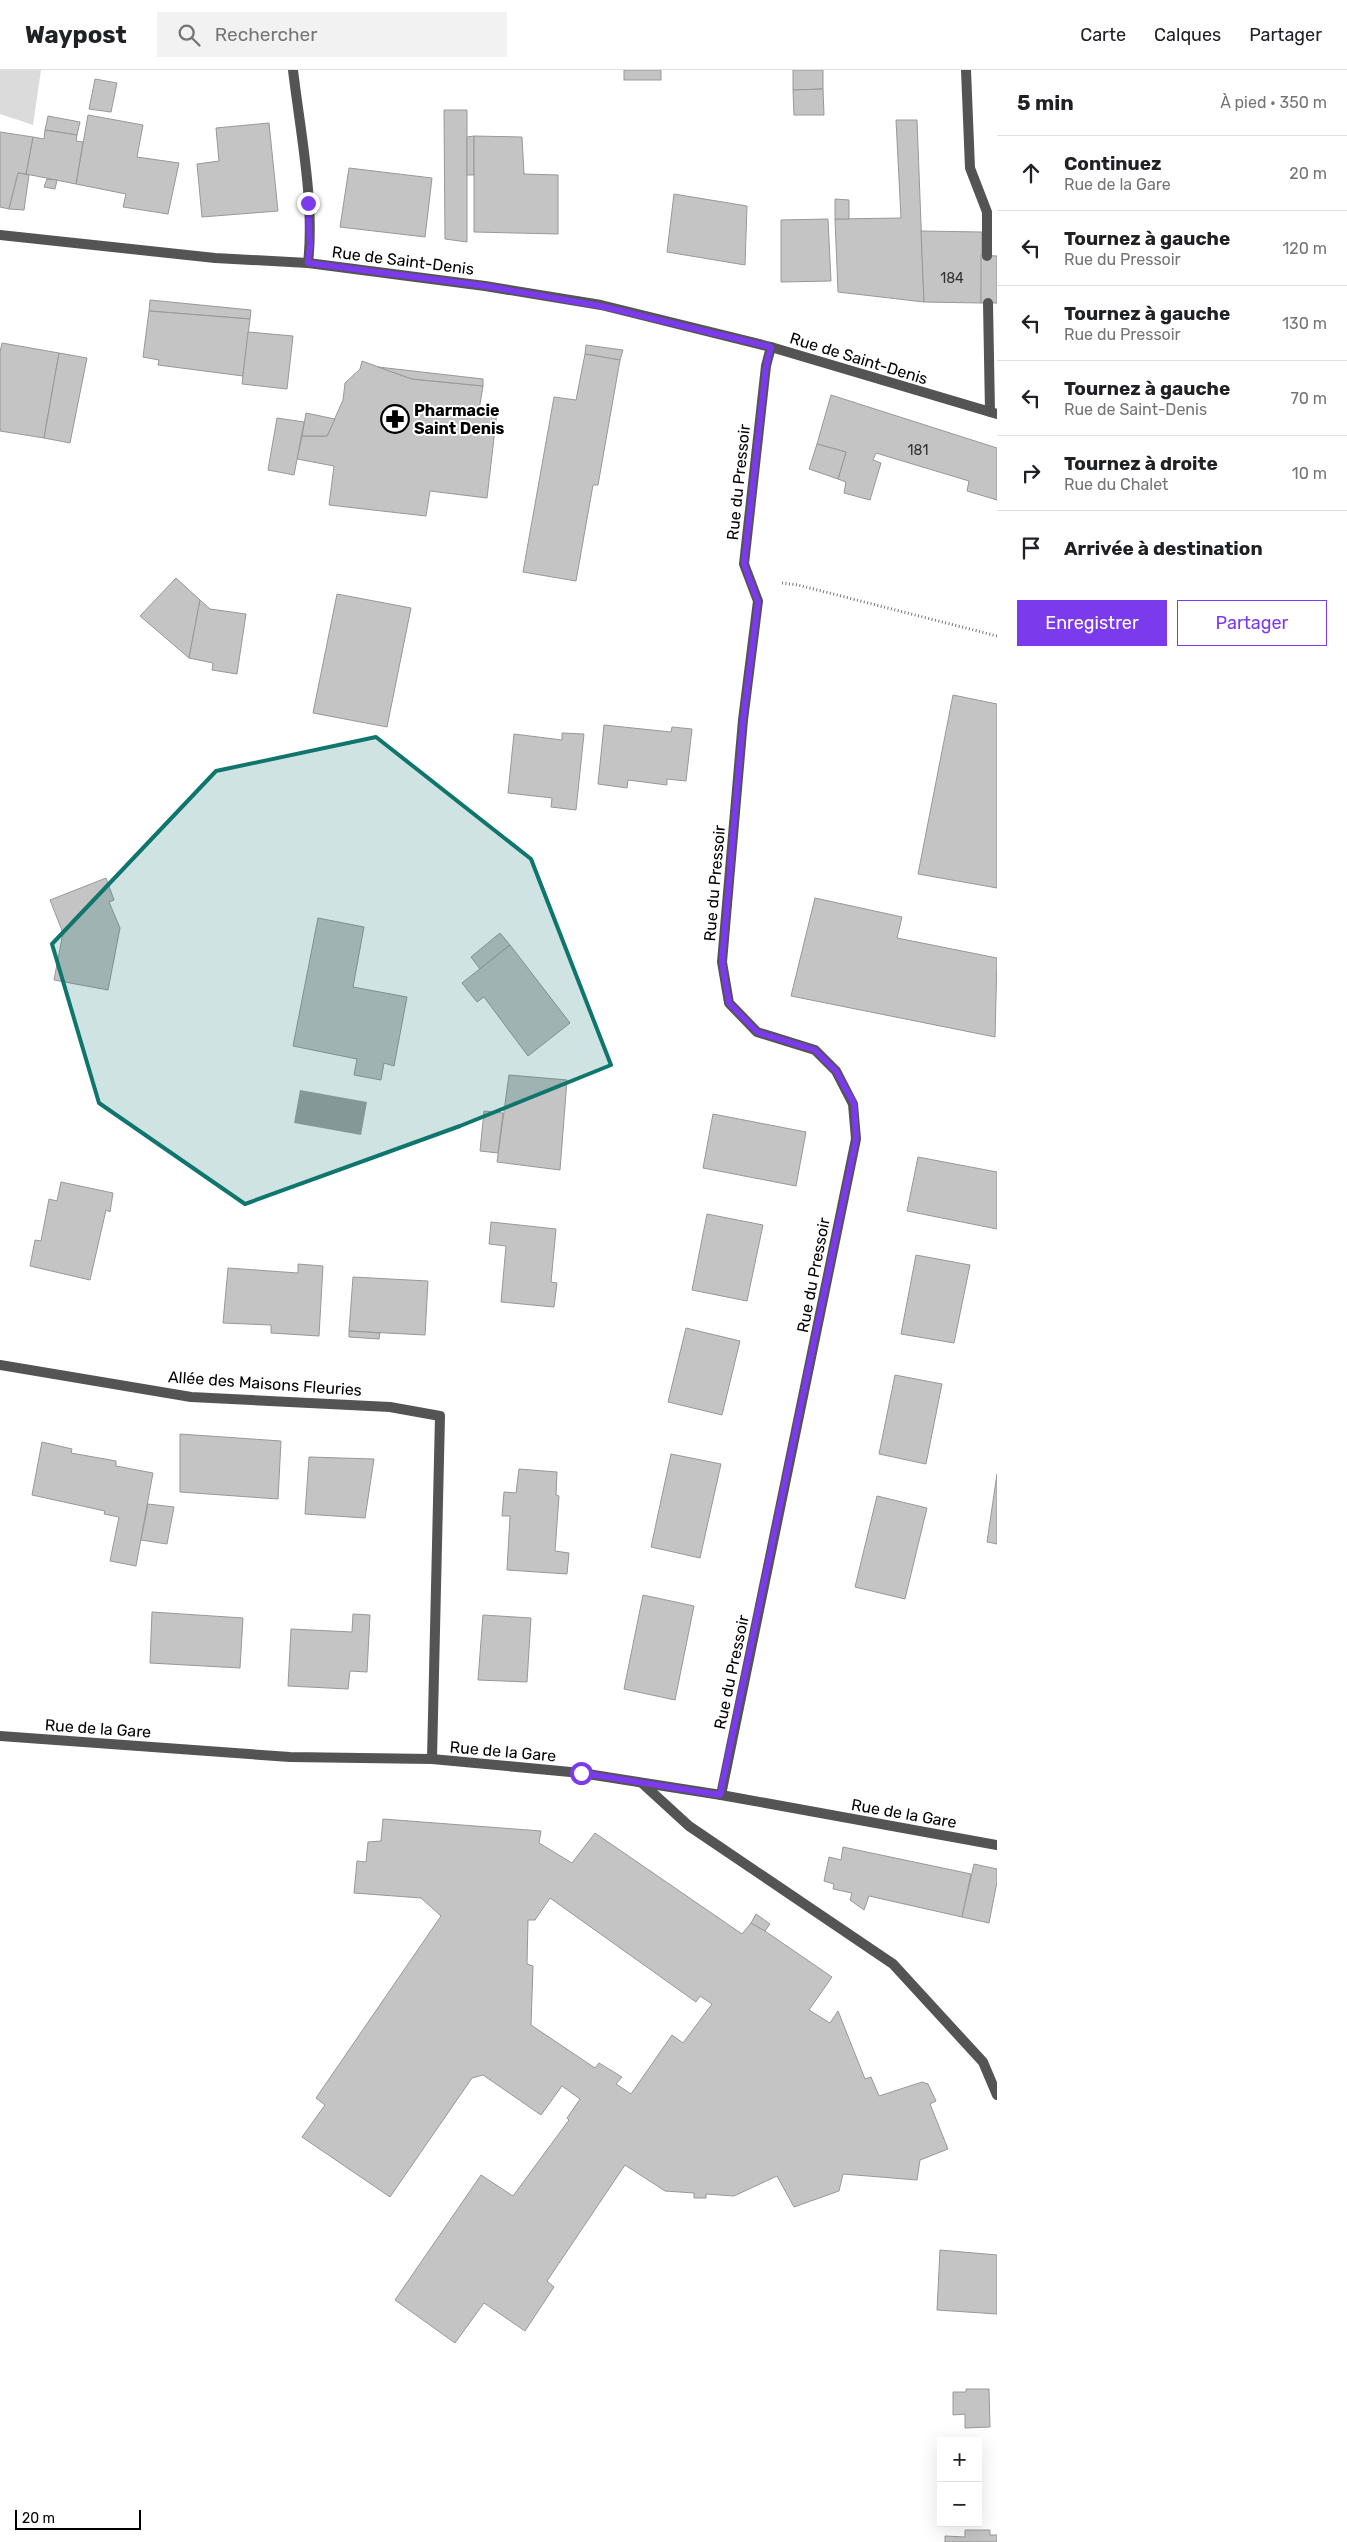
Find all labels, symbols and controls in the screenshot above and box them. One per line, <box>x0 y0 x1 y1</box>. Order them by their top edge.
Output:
search box <box>157 12 507 57</box>
text: Waypost <box>25 21 127 49</box>
icon: search <box>175 21 203 49</box>
text: Rechercher <box>215 23 317 46</box>
text: Carte <box>1080 24 1126 46</box>
text: Calques <box>1154 24 1221 46</box>
text: Partager <box>1249 24 1322 46</box>
text: 5 min <box>1017 90 1074 115</box>
text: À pied · 350 m <box>1220 93 1327 112</box>
text: Continuez <box>1064 152 1162 175</box>
icon: ahead <box>1017 159 1045 187</box>
text: 20 m <box>1289 164 1327 183</box>
text: Rue de la Gare <box>1064 175 1171 194</box>
route end <box>297 192 320 215</box>
text: Tournez à gauche <box>1064 227 1230 250</box>
icon: left <box>1017 234 1045 262</box>
text: 120 m <box>1282 239 1327 258</box>
street label: Rue de Saint-Denis <box>331 242 475 279</box>
text: Rue du Pressoir <box>1064 250 1181 269</box>
house number: 184 <box>940 270 964 287</box>
text: Tournez à gauche <box>1064 302 1230 325</box>
icon: left <box>1017 309 1045 337</box>
text: 130 m <box>1282 314 1327 333</box>
text: Rue du Pressoir <box>1064 325 1181 344</box>
street label: Rue de Saint-Denis <box>788 328 930 388</box>
text: Tournez à gauche <box>1064 377 1230 400</box>
icon: left <box>1017 384 1045 412</box>
text: 70 m <box>1290 389 1327 408</box>
text: Rue de Saint-Denis <box>1064 400 1207 419</box>
place label: Pharmacie Saint Denis <box>414 401 505 438</box>
pharmacy icon: Pharmacie Saint Denis <box>380 404 410 434</box>
street label: Rue du Pressoir <box>723 423 754 541</box>
house number: 181 <box>908 442 928 459</box>
text: Tournez à droite <box>1064 452 1218 475</box>
icon: right <box>1017 459 1045 487</box>
text: 10 m <box>1292 464 1327 483</box>
text: Rue du Chalet <box>1064 475 1168 494</box>
icon: arrive <box>1017 534 1045 562</box>
text: Arrivée à destination <box>1064 537 1263 560</box>
button: Enregistrer <box>1017 600 1167 646</box>
button: Partager <box>1177 600 1327 646</box>
street label: Rue du Pressoir <box>700 824 729 942</box>
street label: Rue du Pressoir <box>793 1216 834 1334</box>
street label: Allée des Maisons Fleuries <box>167 1367 363 1400</box>
street label: Rue du Pressoir <box>710 1613 753 1731</box>
street label: Rue de la Gare <box>44 1715 152 1742</box>
street label: Rue de la Gare <box>449 1737 557 1766</box>
route start <box>570 1762 593 1785</box>
street label: Rue de la Gare <box>850 1795 958 1832</box>
map controls <box>937 2437 982 2527</box>
button: + <box>937 2437 982 2482</box>
button: − <box>937 2482 982 2527</box>
scale bar <box>15 2507 141 2530</box>
text: 20 m <box>22 2510 55 2527</box>

